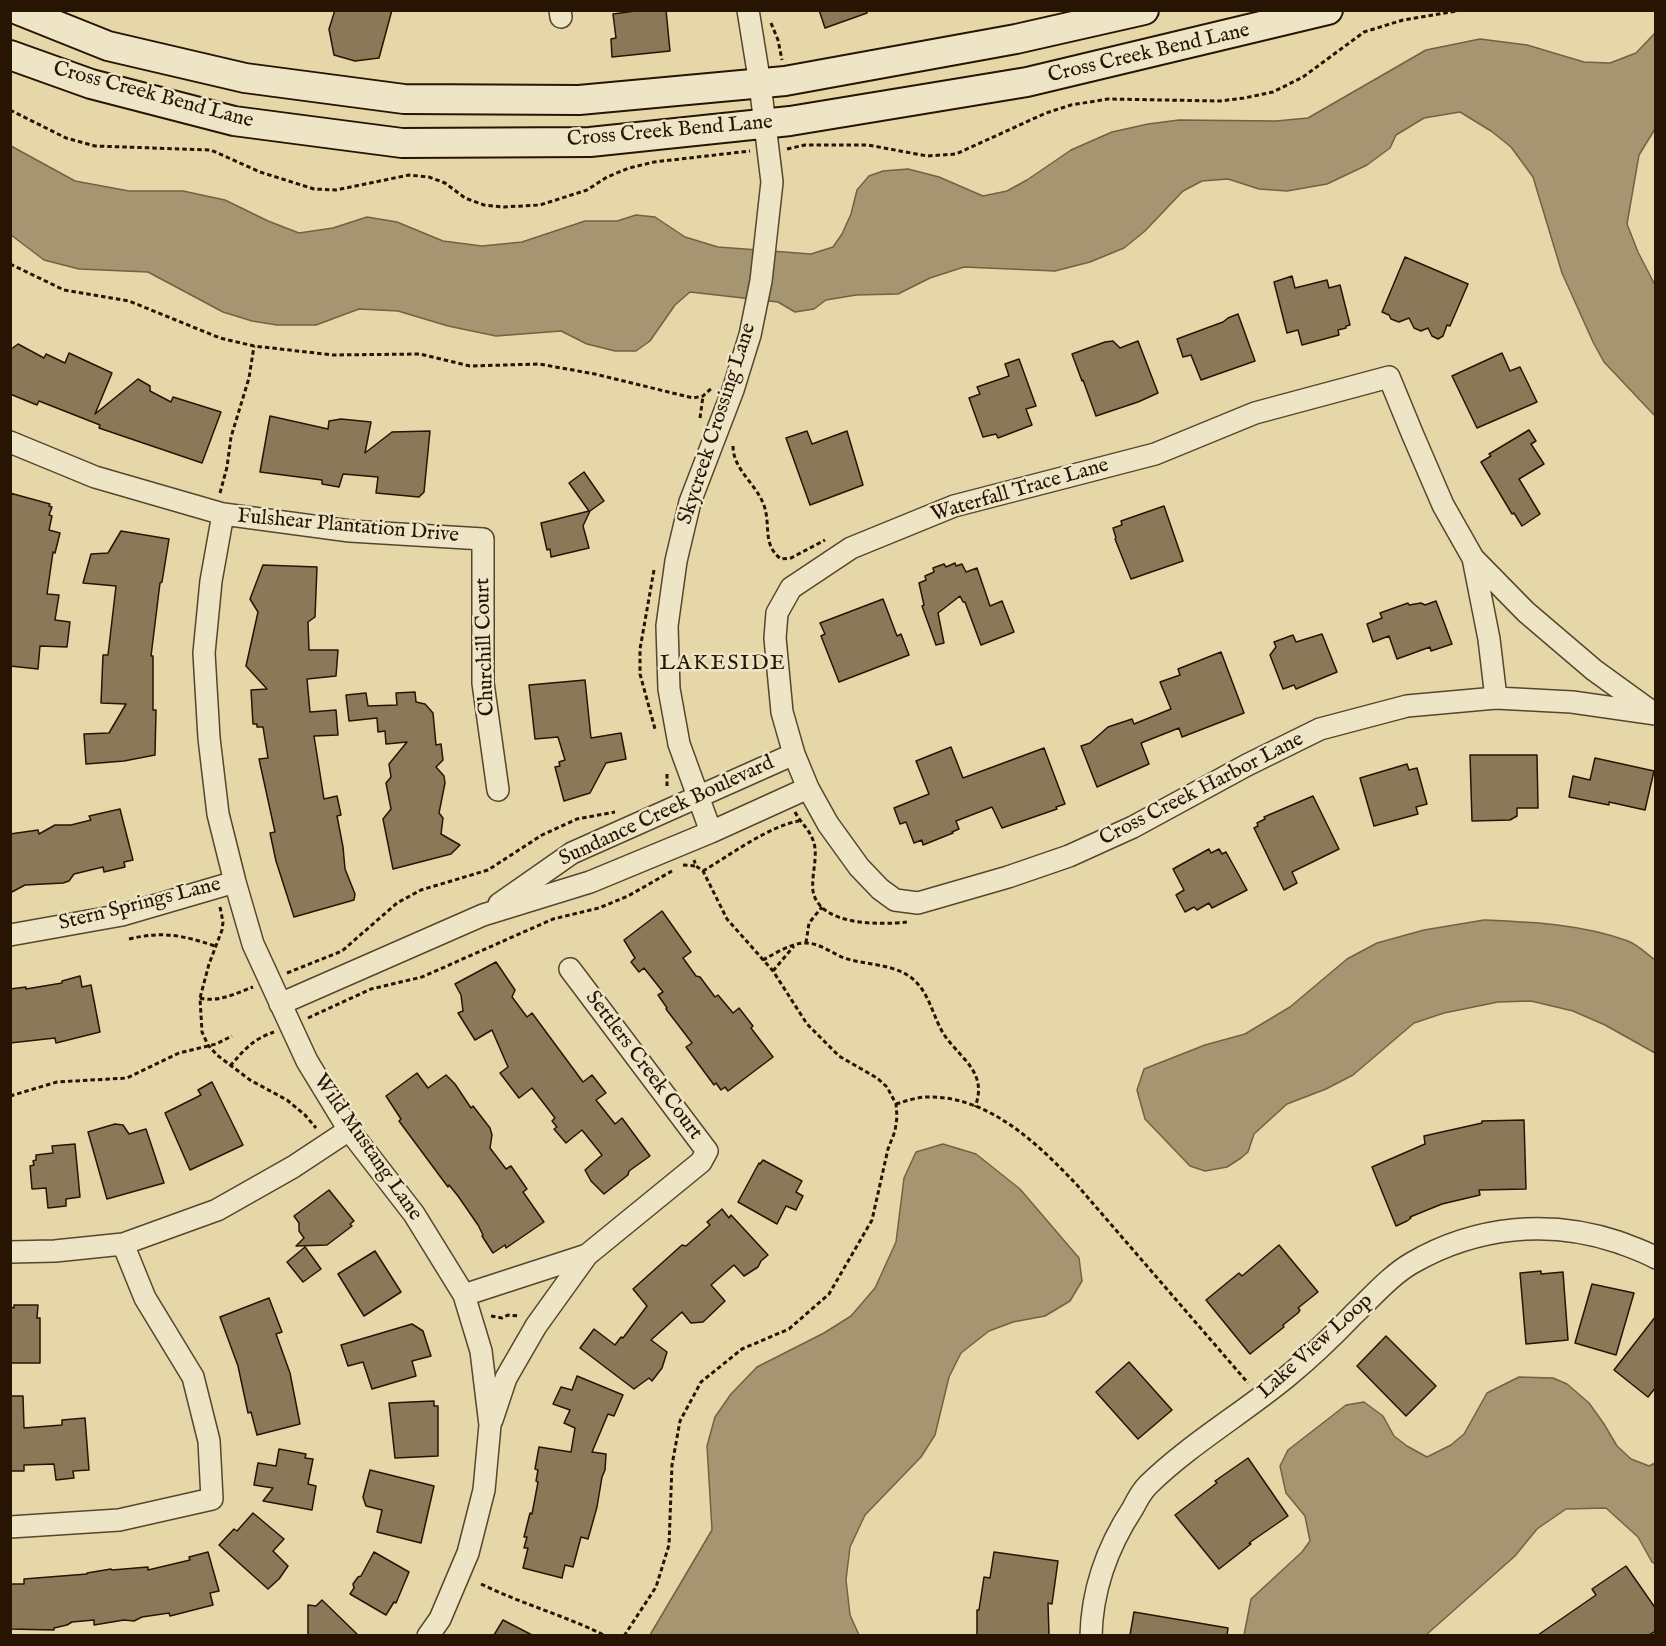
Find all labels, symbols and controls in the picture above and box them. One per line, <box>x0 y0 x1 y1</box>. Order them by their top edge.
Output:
street label: Cross Creek Bend Lane <box>1046 19 1252 89</box>
street label: Cross Creek Bend Lane <box>50 57 256 135</box>
street label: Cross Creek Bend Lane <box>566 110 774 154</box>
street label: Skycreek Crossing Lane <box>674 320 762 528</box>
street label: Waterfall Trace Lane <box>928 454 1112 528</box>
street label: Fulshear Plantation Drive <box>236 505 460 549</box>
street label: Churchill Court <box>471 577 501 717</box>
district label: LAKESIDE <box>659 651 787 677</box>
street label: Cross Creek Harbor Lane <box>1096 728 1308 852</box>
street label: Sundance Creek Boulevard <box>556 751 778 873</box>
street label: Stern Springs Lane <box>56 873 224 937</box>
street label: Settlers Creek Court <box>579 987 707 1145</box>
street label: Wild Mustang Lane <box>307 1070 427 1226</box>
street label: Lake View Loop <box>1253 1289 1379 1405</box>

